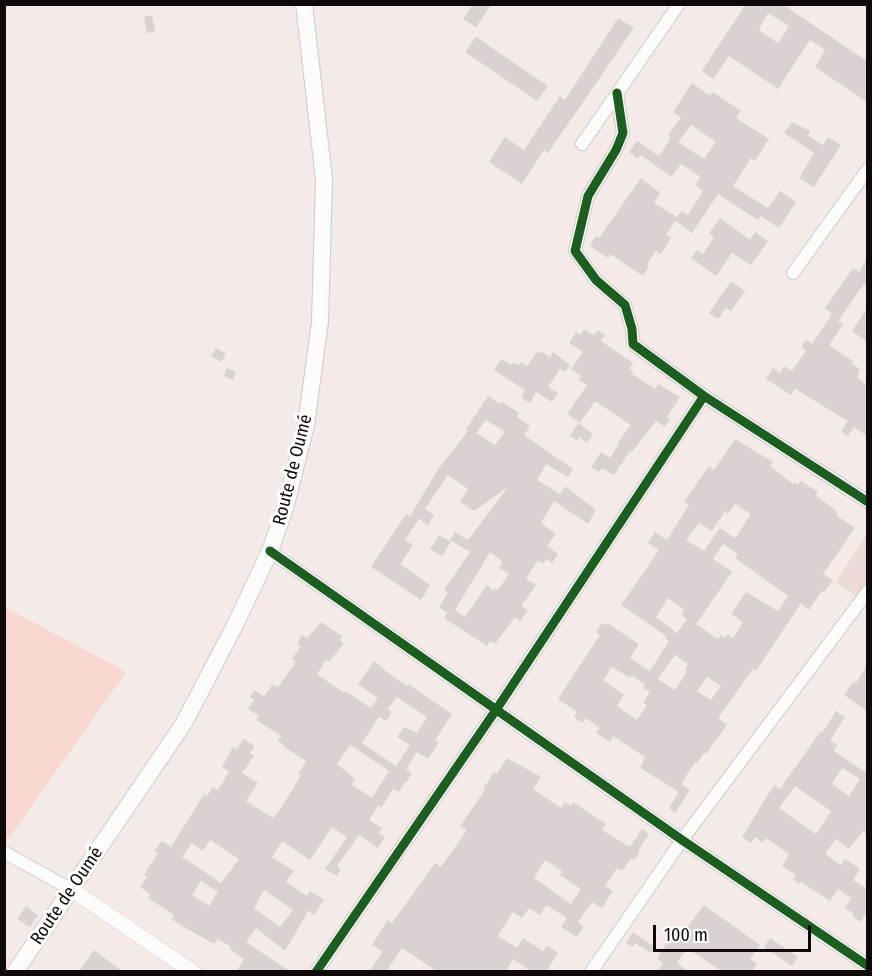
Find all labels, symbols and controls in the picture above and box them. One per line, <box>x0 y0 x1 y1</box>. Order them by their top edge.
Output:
street label: Route de Oumé <box>269 412 317 528</box>
street label: Route de Oumé <box>26 843 108 949</box>
scale bar <box>656 913 814 951</box>
text: 100 m <box>664 924 708 946</box>

